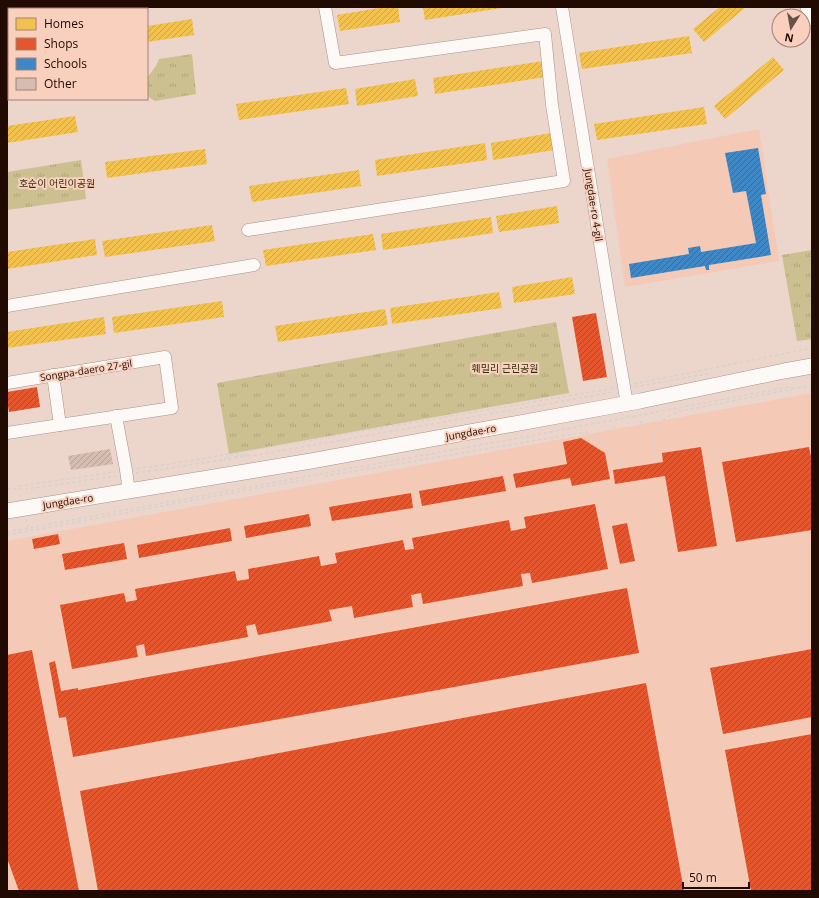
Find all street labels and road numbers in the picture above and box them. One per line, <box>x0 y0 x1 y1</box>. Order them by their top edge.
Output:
street label: Jungdae-ro 4-gil <box>581 167 607 242</box>
street label: Songpa-daero 27-gil <box>39 356 133 384</box>
street label: Jungdae-ro <box>444 421 497 443</box>
street label: Jungdae-ro <box>41 490 94 512</box>

